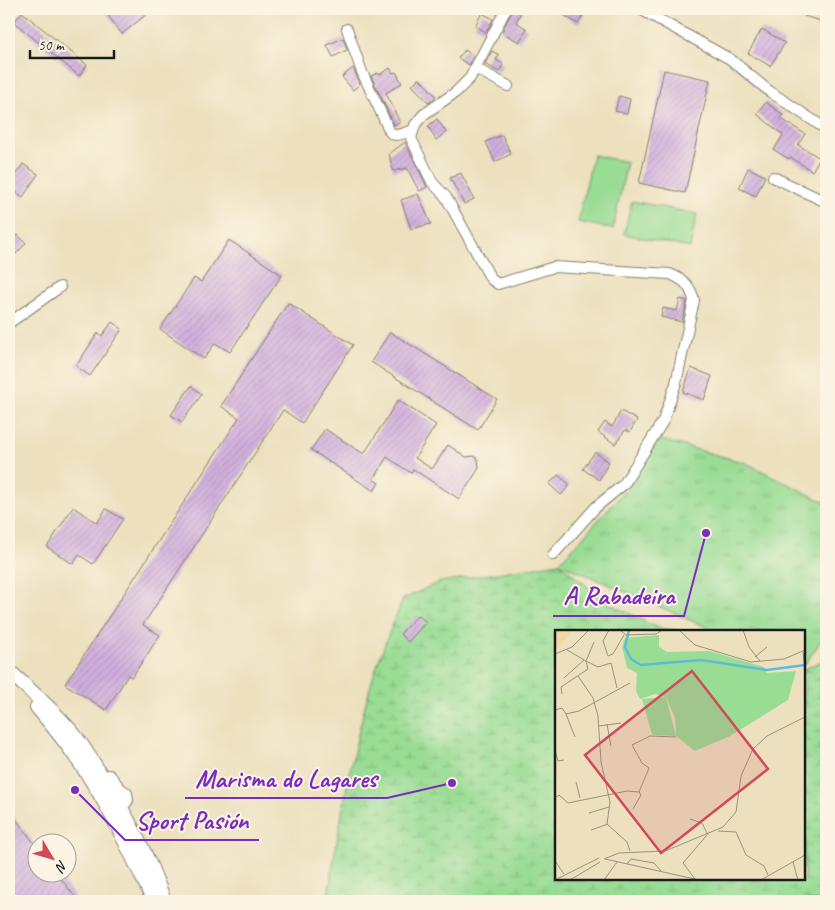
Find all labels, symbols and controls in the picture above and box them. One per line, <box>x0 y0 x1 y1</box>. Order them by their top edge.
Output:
scale bar <box>30 28 114 60</box>
text: 50 m <box>38 36 65 55</box>
callout: A Rabadeira <box>553 575 684 616</box>
text: A Rabadeira <box>563 579 677 612</box>
inset map <box>555 630 805 880</box>
callout: Marisma do Lagares <box>185 757 387 798</box>
text: Marisma do Lagares <box>195 762 380 795</box>
callout: Sport Pasión <box>125 799 259 840</box>
text: Sport Pasión <box>135 804 250 837</box>
north arrow <box>28 832 78 882</box>
text: N <box>51 857 71 876</box>

